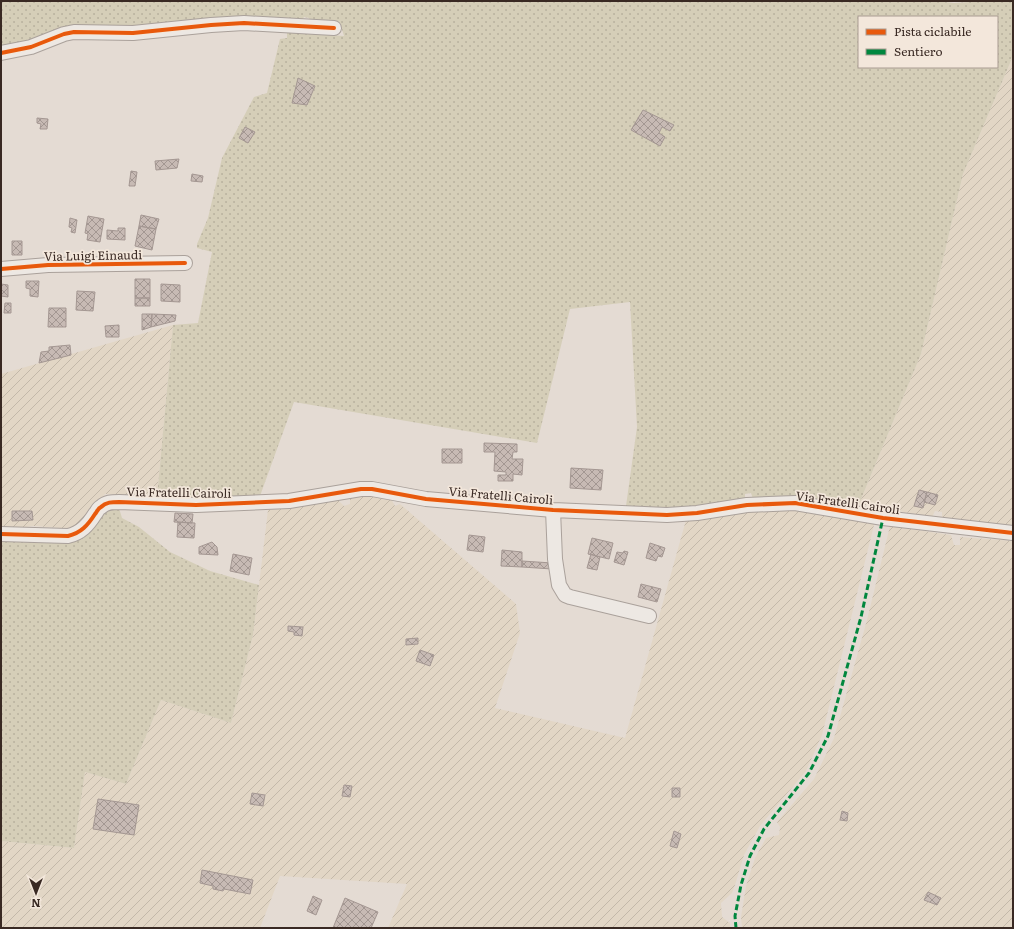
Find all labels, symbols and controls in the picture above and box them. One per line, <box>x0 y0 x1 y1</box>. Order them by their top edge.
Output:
legend <box>858 16 998 68</box>
text: Pista ciclabile <box>894 22 972 40</box>
text: Sentiero <box>894 42 942 60</box>
street label: Via Luigi Einaudi <box>44 245 142 265</box>
street label: Via Fratelli Cairoli <box>448 481 554 509</box>
street label: Via Fratelli Cairoli <box>126 482 232 502</box>
street label: Via Fratelli Cairoli <box>795 486 901 518</box>
north arrow <box>16 873 56 913</box>
text: N <box>31 896 41 912</box>

